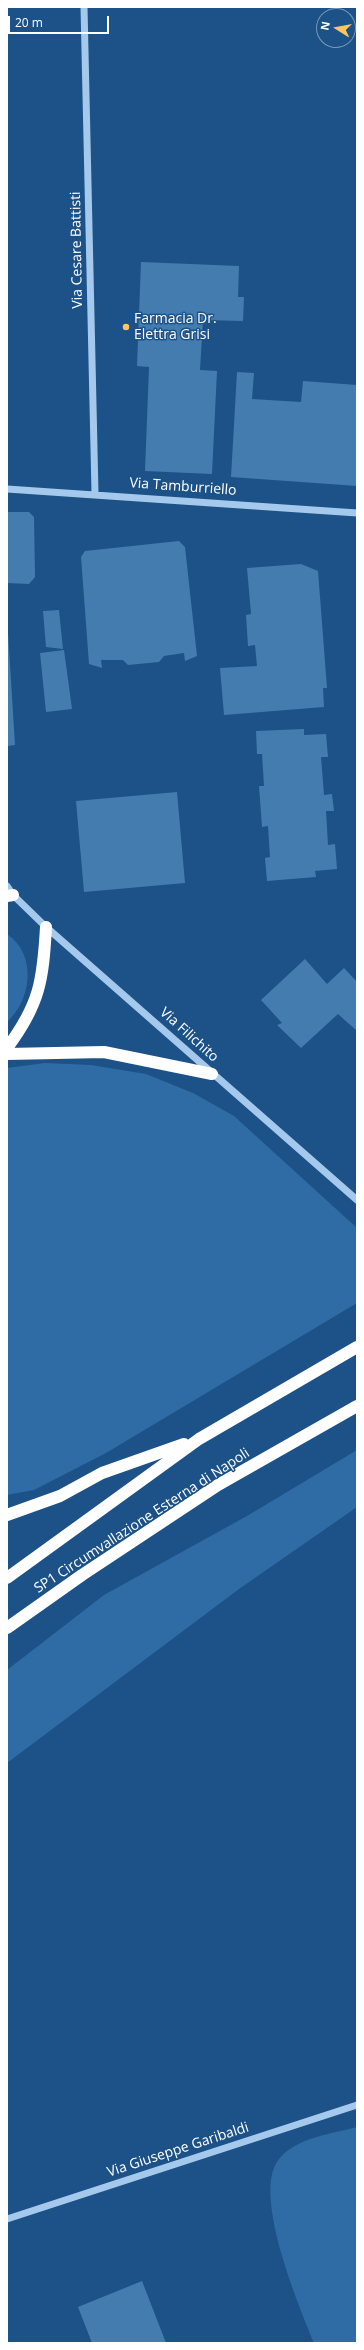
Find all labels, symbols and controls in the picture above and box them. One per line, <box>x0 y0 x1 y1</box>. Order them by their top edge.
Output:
scale bar <box>10 8 111 34</box>
north arrow <box>316 8 356 48</box>
text: 20 m <box>15 14 43 31</box>
text: N <box>316 20 333 32</box>
street label: Via Cesare Battisti <box>68 191 86 309</box>
place label: Farmacia Dr. Elettra Grisi <box>134 311 217 344</box>
marker: Farmacia Dr. Elettra Grisi <box>121 322 131 332</box>
street label: Via Tamburriello <box>129 475 237 499</box>
street label: Via Filichito <box>156 1004 222 1066</box>
street label: SP1 Circumvallazione Esterna di Napoli <box>31 1445 253 1597</box>
street label: Via Giuseppe Garibaldi <box>105 2119 251 2181</box>

